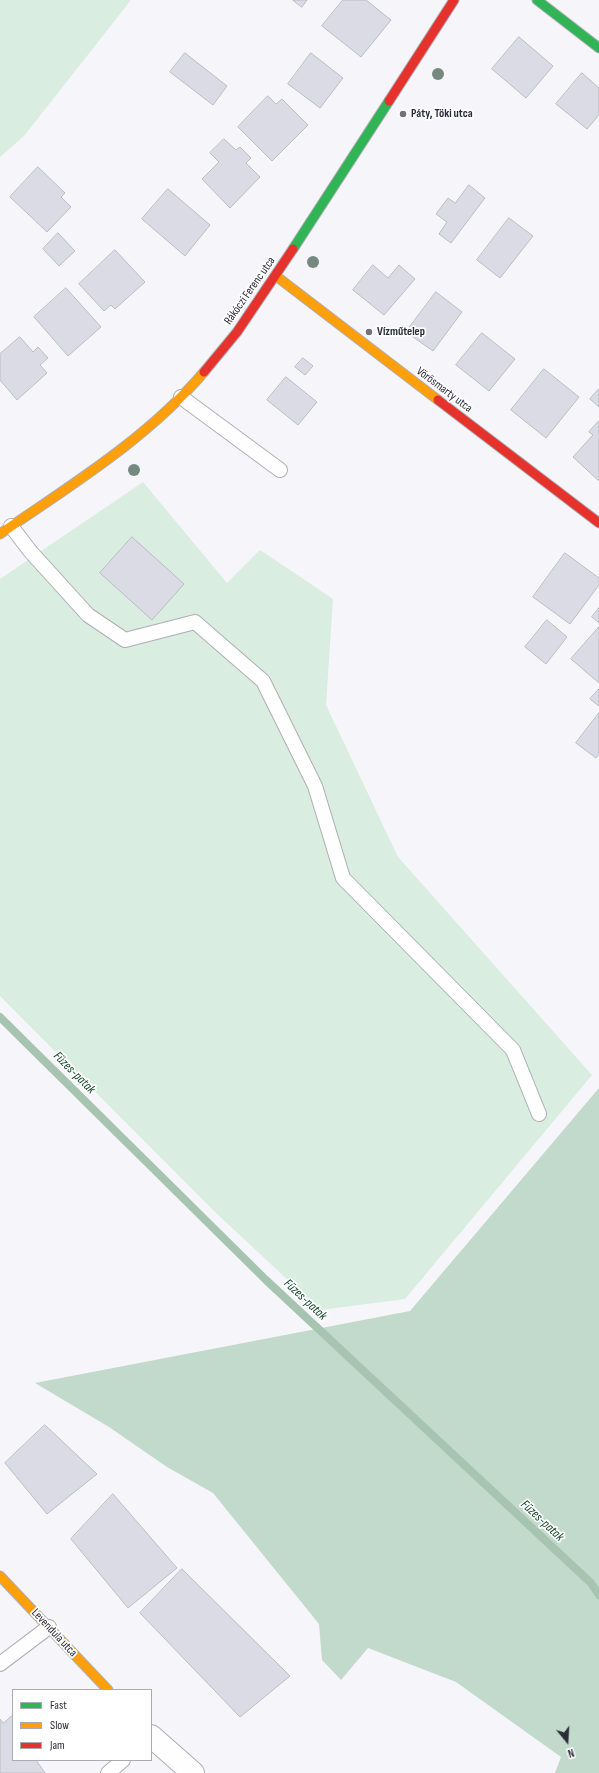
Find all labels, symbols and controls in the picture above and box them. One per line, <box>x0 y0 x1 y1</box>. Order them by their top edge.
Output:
place label: Páty, Töki utca <box>411 107 473 121</box>
marker: Páty, Töki utca <box>398 109 408 119</box>
street label: Rákóczi Ferenc utca <box>221 254 279 328</box>
place label: Vízműtelep <box>377 325 425 339</box>
marker: Vízműtelep <box>364 327 374 337</box>
street label: Vörösmarty utca <box>413 364 475 416</box>
water label: Füzes-patak <box>50 1049 98 1097</box>
water label: Füzes-patak <box>280 1276 330 1324</box>
water label: Füzes-patak <box>517 1497 567 1545</box>
street label: Levendula utca <box>28 1606 80 1660</box>
legend <box>12 1689 152 1761</box>
text: Fast <box>50 1698 67 1713</box>
text: Slow <box>50 1718 69 1733</box>
north arrow <box>547 1721 587 1761</box>
text: Jam <box>50 1738 65 1753</box>
text: N <box>566 1746 576 1760</box>

